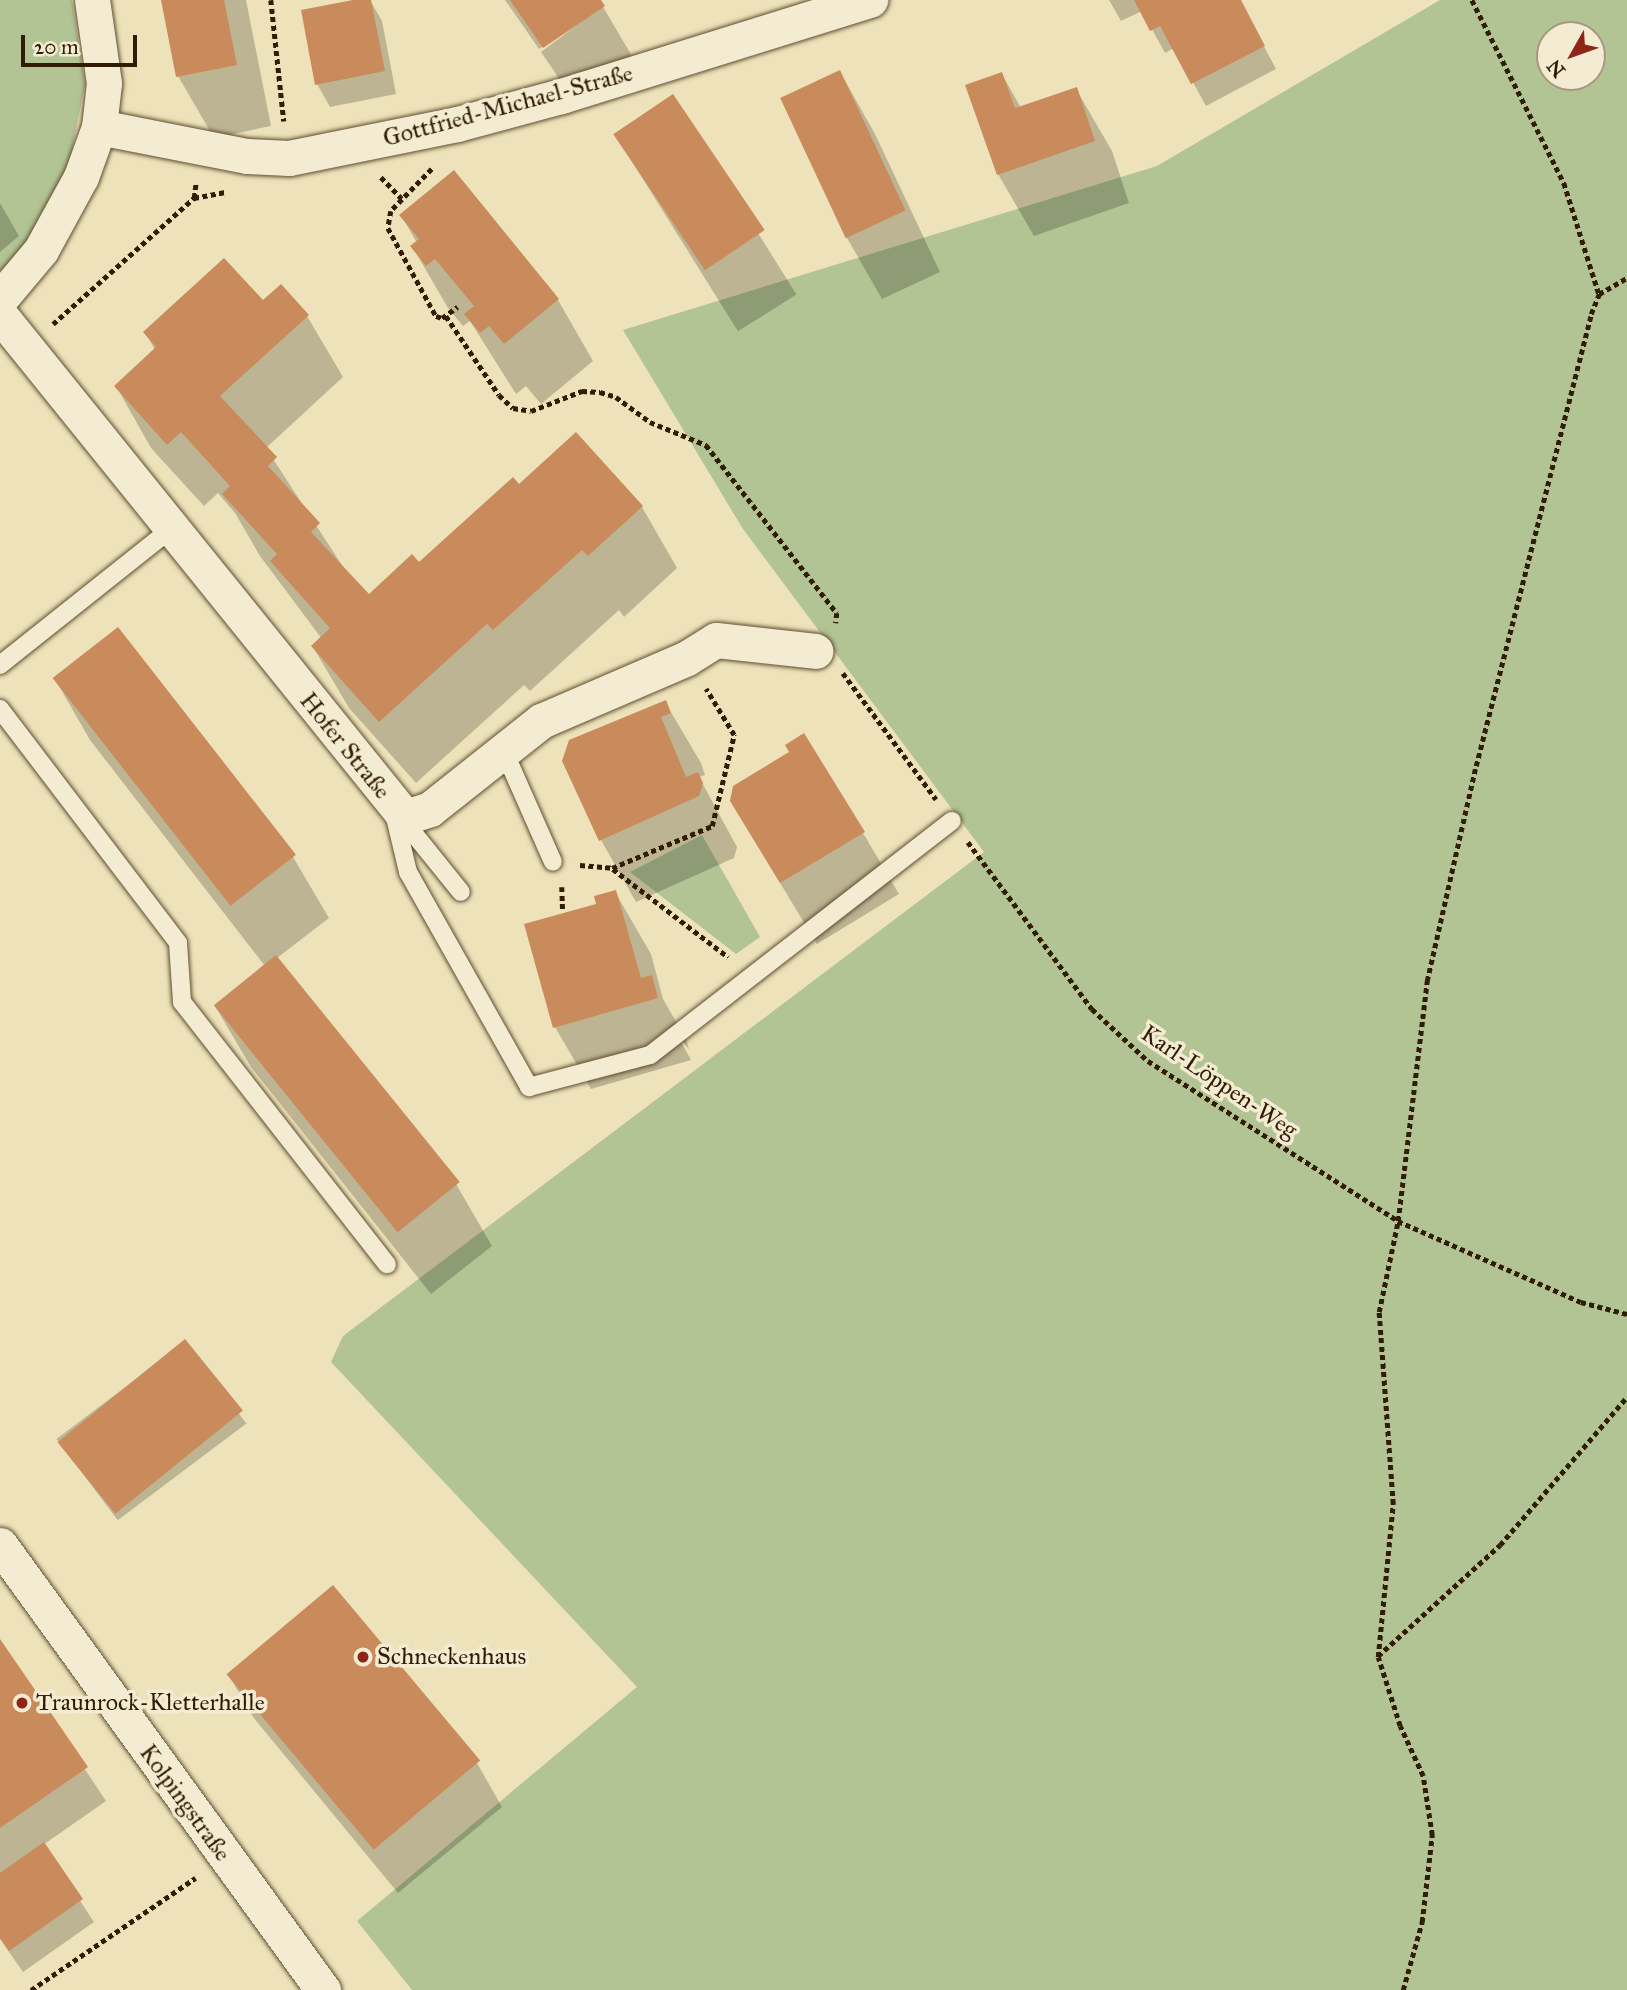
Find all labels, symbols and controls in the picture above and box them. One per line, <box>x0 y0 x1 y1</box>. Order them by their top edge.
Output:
scale bar <box>24 21 140 65</box>
north arrow <box>1536 21 1606 91</box>
text: 20 m <box>34 34 79 60</box>
text: N <box>1542 55 1570 82</box>
street label: Gottfried-Michael-Straße <box>380 59 636 153</box>
street label: Hofer Straße <box>293 687 397 805</box>
street label: Karl-Löppen-Weg <box>1135 1019 1303 1145</box>
place label: Schneckenhaus <box>377 1643 526 1671</box>
marker: Schneckenhaus <box>355 1649 371 1665</box>
place label: Traunrock-Kletterhalle <box>36 1689 265 1717</box>
marker: Traunrock-Kletterhalle <box>14 1695 30 1711</box>
street label: Kolpingstraße <box>133 1739 237 1867</box>

